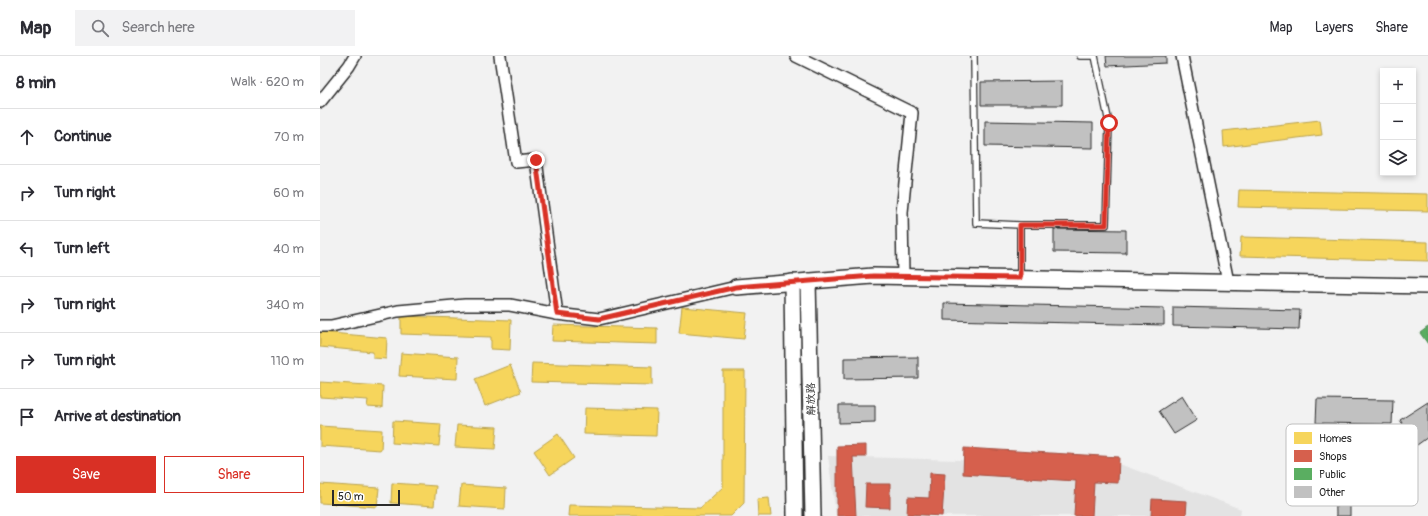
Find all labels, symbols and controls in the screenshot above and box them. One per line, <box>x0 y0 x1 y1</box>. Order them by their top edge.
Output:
search box <box>75 10 355 46</box>
text: Map <box>20 16 51 40</box>
icon: search <box>89 17 111 39</box>
text: Search here <box>121 18 195 37</box>
text: Map <box>1270 19 1293 36</box>
text: Layers <box>1315 19 1353 36</box>
text: Share <box>1375 19 1408 36</box>
map controls <box>1380 68 1416 176</box>
button: + <box>1380 68 1416 104</box>
text: 8 min <box>16 72 56 93</box>
text: Walk · 620 m <box>230 74 304 90</box>
button: − <box>1380 104 1416 140</box>
route start <box>1100 114 1118 132</box>
icon: ahead <box>16 126 38 148</box>
text: Continue <box>54 127 112 146</box>
text: 70 m <box>274 129 304 145</box>
button: layers <box>1380 140 1416 176</box>
route end <box>527 151 545 169</box>
icon: right <box>16 182 38 204</box>
text: Turn right <box>54 183 115 202</box>
text: 60 m <box>273 185 304 201</box>
icon: left <box>16 238 38 260</box>
text: Turn left <box>54 239 110 258</box>
text: 40 m <box>273 241 304 257</box>
icon: right <box>16 294 38 316</box>
text: Turn right <box>54 295 115 314</box>
text: 340 m <box>266 297 304 313</box>
icon: right <box>16 350 38 372</box>
text: Turn right <box>54 351 115 370</box>
text: 110 m <box>271 353 304 369</box>
street label: 解放路 <box>804 382 818 416</box>
icon: arrive <box>16 406 38 428</box>
text: Arrive at destination <box>54 407 181 426</box>
legend <box>1286 424 1418 506</box>
text: Homes <box>1319 432 1352 445</box>
text: Shops <box>1319 450 1347 463</box>
button: Save <box>16 456 156 493</box>
button: Share <box>164 456 304 493</box>
text: Public <box>1319 468 1347 481</box>
text: Other <box>1319 486 1345 499</box>
scale bar <box>332 488 400 507</box>
text: 50 m <box>338 490 364 503</box>

